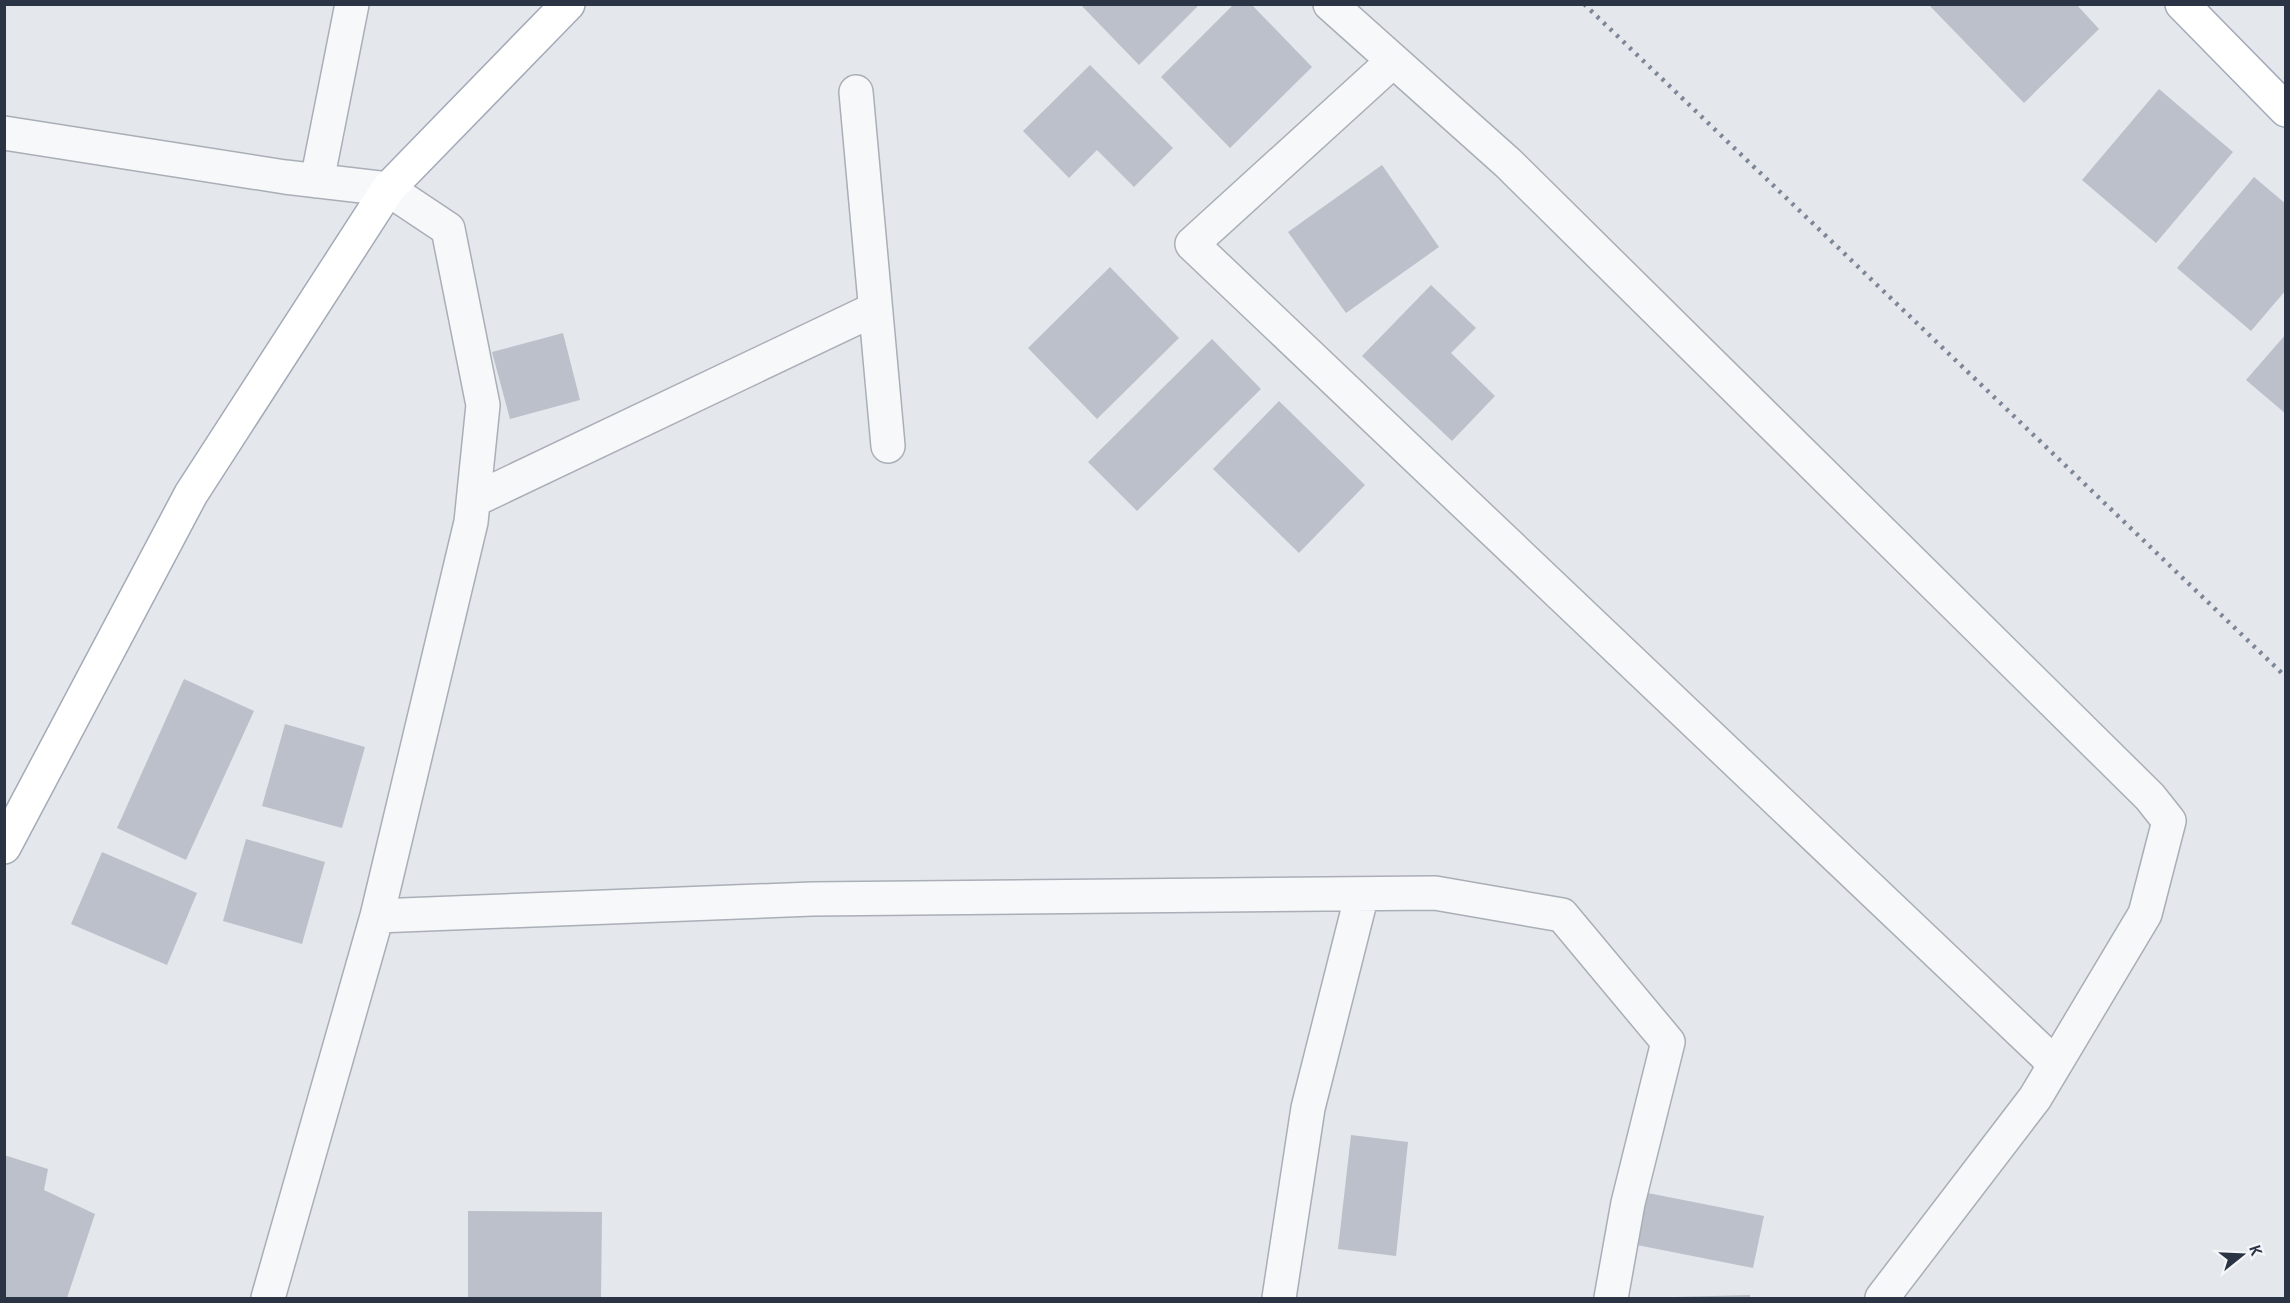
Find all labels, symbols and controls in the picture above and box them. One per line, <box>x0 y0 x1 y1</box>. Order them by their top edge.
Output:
north arrow <box>2212 1225 2272 1285</box>
text: K <box>2245 1243 2267 1258</box>

